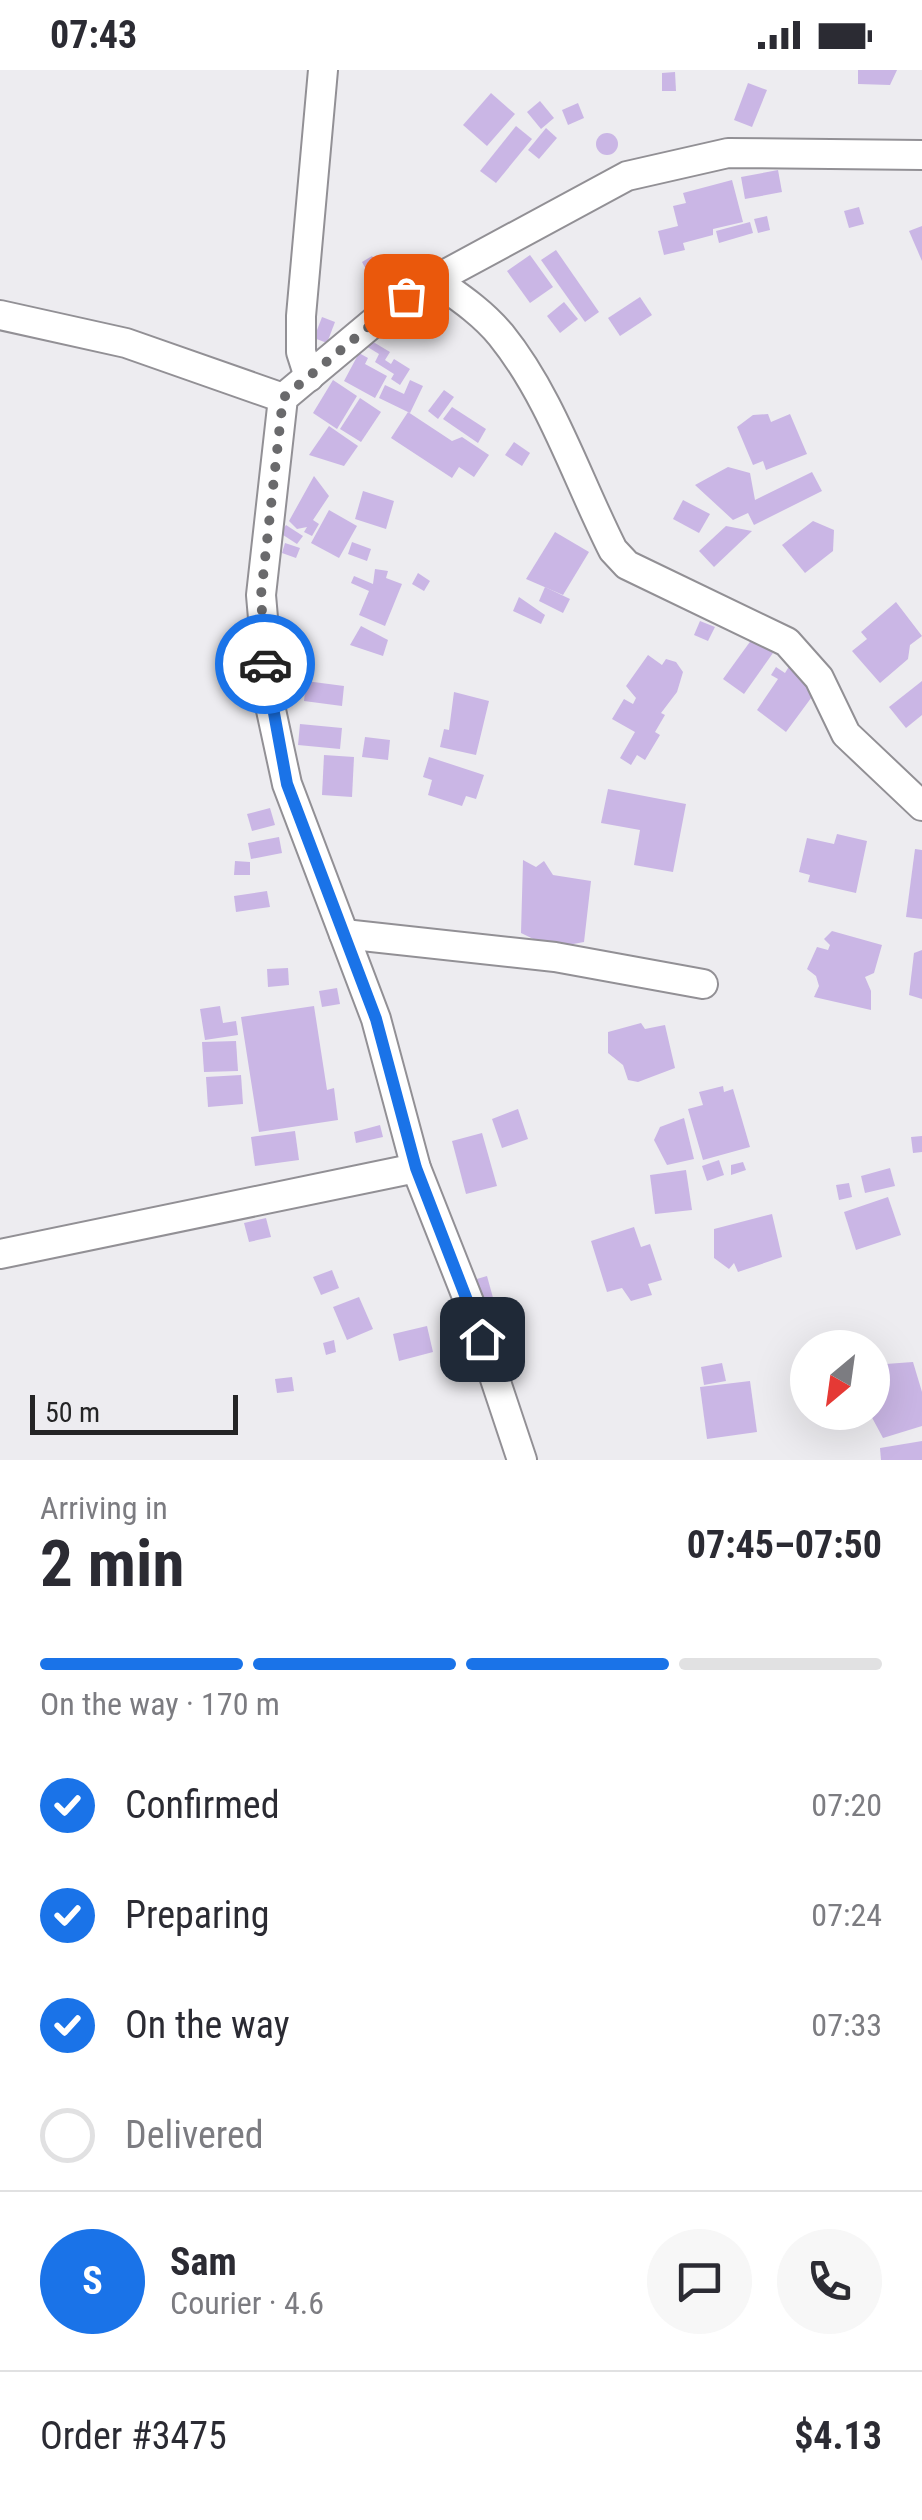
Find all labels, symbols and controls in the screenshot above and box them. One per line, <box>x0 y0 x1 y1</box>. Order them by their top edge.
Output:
text: 07:43 <box>50 13 137 57</box>
pin <box>364 254 449 339</box>
icon: bag <box>379 269 434 324</box>
courier <box>215 614 315 714</box>
icon: car <box>238 637 293 692</box>
pin <box>440 1297 525 1382</box>
icon: home <box>455 1312 510 1367</box>
north arrow <box>790 1330 890 1430</box>
map controls <box>790 1330 890 1430</box>
scale bar <box>30 1390 238 1434</box>
text: 50 m <box>45 1396 100 1429</box>
text: Arriving in <box>40 1489 168 1527</box>
text: 07:45–07:50 <box>687 1523 882 1567</box>
text: 2 min <box>40 1526 184 1602</box>
text: On the way · 170 m <box>40 1685 280 1723</box>
icon: check <box>40 1778 95 1833</box>
text: Confirmed <box>125 1783 280 1827</box>
text: 07:20 <box>811 1786 882 1824</box>
icon: check <box>40 1888 95 1943</box>
text: Preparing <box>125 1893 270 1937</box>
text: 07:24 <box>811 1896 882 1934</box>
icon: check <box>40 1998 95 2053</box>
text: On the way <box>125 2003 290 2047</box>
text: 07:33 <box>811 2006 882 2044</box>
text: Delivered <box>125 2113 264 2157</box>
button: chat <box>647 2229 752 2334</box>
button: phone <box>777 2229 882 2334</box>
text: Sam <box>170 2240 237 2284</box>
text: S <box>82 2259 103 2303</box>
text: Courier · 4.6 <box>170 2284 324 2322</box>
text: Order #3475 <box>40 2414 227 2458</box>
text: $4.13 <box>794 2414 882 2458</box>

